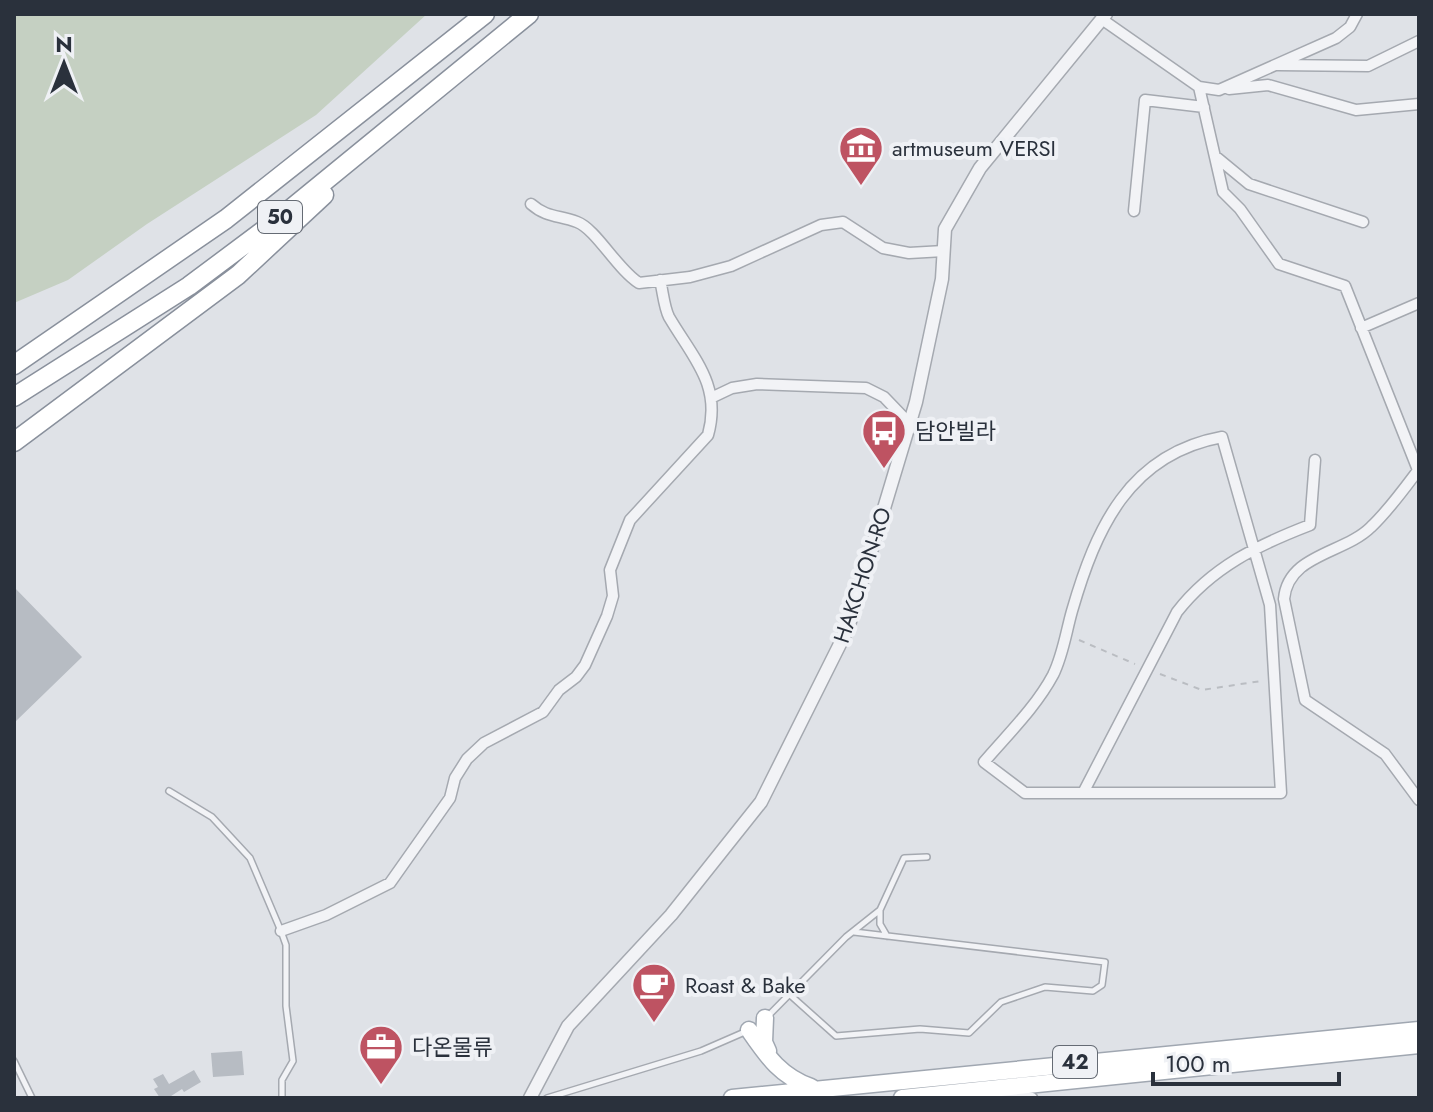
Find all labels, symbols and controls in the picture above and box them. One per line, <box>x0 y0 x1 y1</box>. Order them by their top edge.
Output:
north arrow <box>24 24 104 104</box>
text: N <box>55 28 73 60</box>
museum icon: artmuseum VERSI <box>837 124 885 187</box>
place label: artmuseum VERSI <box>892 132 1056 164</box>
road number: 50 <box>258 201 302 233</box>
bus stop icon: 담안빌라 <box>860 407 908 470</box>
place label: 담안빌라 <box>915 415 996 447</box>
street label: HAKCHON-RO <box>825 503 899 647</box>
cafe icon: Roast & Bake <box>630 961 678 1024</box>
place label: Roast & Bake <box>685 969 806 1001</box>
office icon: 다온물류 <box>357 1023 405 1086</box>
place label: 다온물류 <box>412 1031 493 1063</box>
scale bar <box>1153 1036 1339 1086</box>
road number: 42 <box>1053 1046 1097 1078</box>
text: 100 m <box>1165 1046 1231 1081</box>

